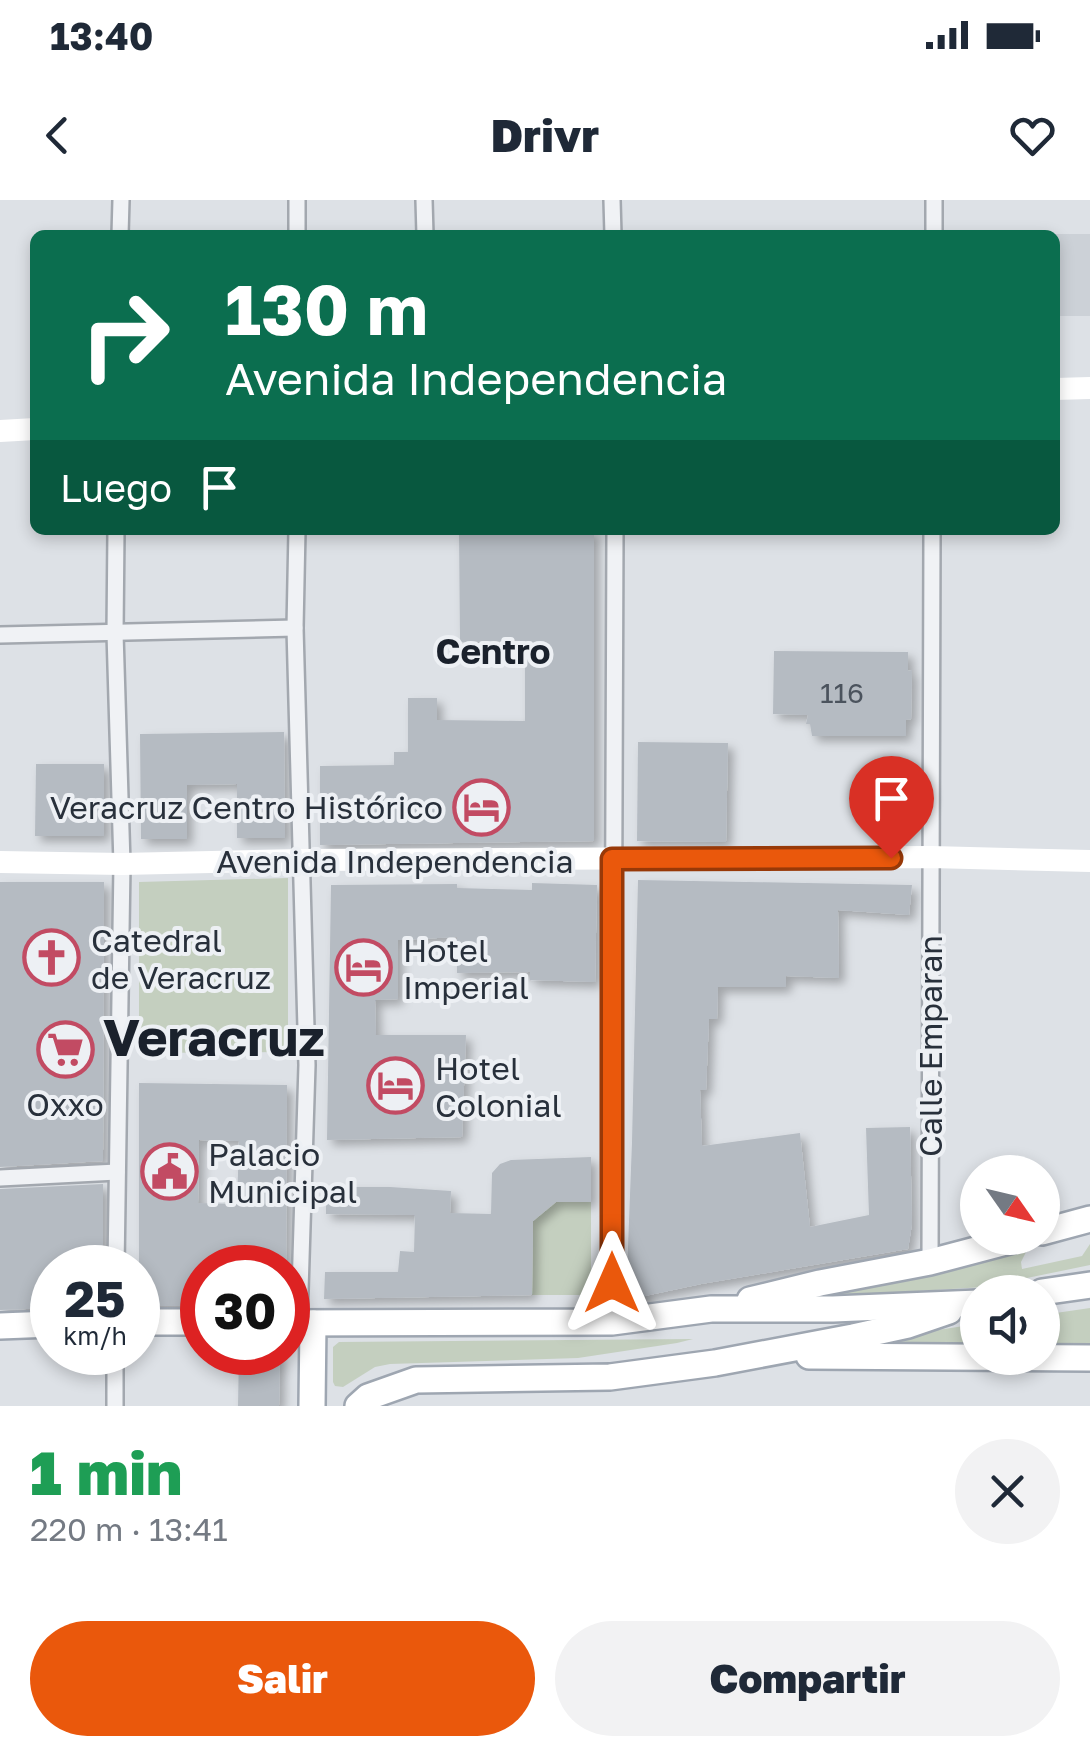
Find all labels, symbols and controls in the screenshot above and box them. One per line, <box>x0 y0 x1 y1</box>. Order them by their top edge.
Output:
text: 13:40 <box>50 13 153 58</box>
icon: back <box>30 108 85 163</box>
text: Drivr <box>491 108 599 162</box>
icon: heart <box>1005 108 1060 163</box>
text: 130 m <box>225 266 428 350</box>
icon: right <box>60 270 190 400</box>
text: Avenida Independencia <box>225 351 727 405</box>
icon: arrive <box>192 460 247 515</box>
text: Luego <box>60 465 172 510</box>
district label: Centro <box>436 630 550 672</box>
house number: 116 <box>820 676 864 709</box>
pin <box>849 756 934 859</box>
icon: arrive <box>864 771 919 826</box>
hotel icon: Veracruz Centro Histórico <box>452 777 512 837</box>
place label: Veracruz Centro Histórico <box>50 788 443 826</box>
street label: Avenida Independencia <box>216 842 574 880</box>
place label: Catedral de Veracruz <box>91 921 271 996</box>
church icon: Catedral de Veracruz <box>22 928 82 988</box>
place label: Hotel Imperial <box>403 931 529 1006</box>
street label: Calle Emparan <box>911 935 949 1157</box>
hotel icon: Hotel Imperial <box>334 938 394 998</box>
district label: Veracruz <box>103 1005 325 1067</box>
supermarket icon: Oxxo <box>35 1020 95 1080</box>
place label: Hotel Colonial <box>435 1049 562 1124</box>
hotel icon: Hotel Colonial <box>366 1056 426 1116</box>
place label: Oxxo <box>26 1085 104 1123</box>
place label: Palacio Municipal <box>208 1135 357 1210</box>
public building icon: Palacio Municipal <box>139 1142 199 1202</box>
north arrow <box>960 1155 1060 1255</box>
map controls <box>960 1155 1060 1375</box>
position arrow <box>560 1231 664 1335</box>
speed limit sign: 30 <box>180 1245 310 1375</box>
text: 25 <box>64 1268 125 1328</box>
button: sound <box>960 1275 1060 1375</box>
text: km/h <box>63 1320 127 1351</box>
text: 1 min <box>30 1436 182 1508</box>
button: close <box>955 1439 1060 1544</box>
text: 220 m · 13:41 <box>30 1510 228 1548</box>
button: Salir <box>30 1621 535 1736</box>
button: Compartir <box>555 1621 1060 1736</box>

